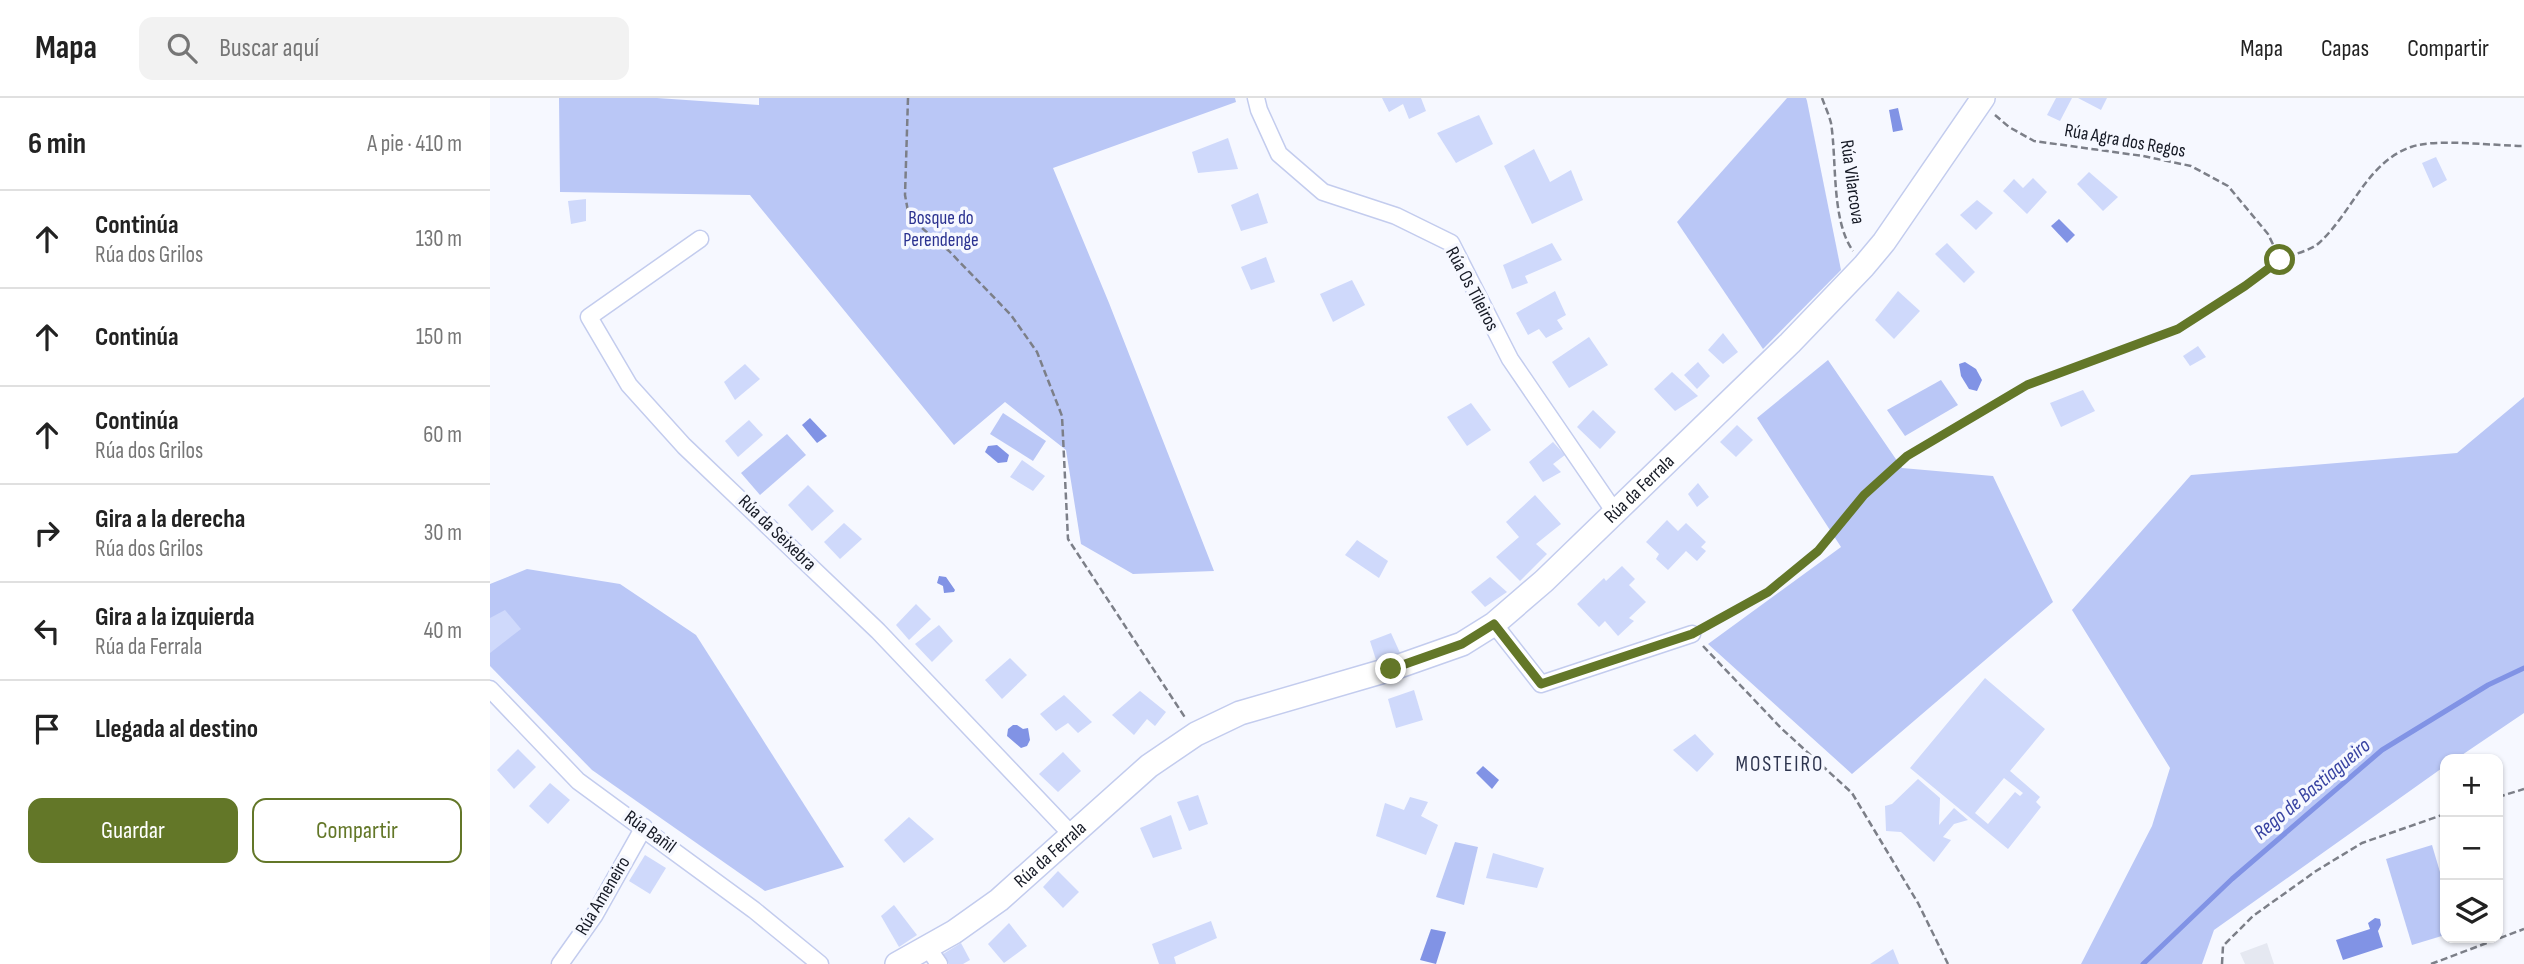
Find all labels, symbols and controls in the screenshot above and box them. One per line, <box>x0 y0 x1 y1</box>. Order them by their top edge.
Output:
search box <box>139 17 629 80</box>
text: Mapa <box>35 28 97 68</box>
icon: search <box>163 29 201 67</box>
text: Buscar aquí <box>219 33 319 64</box>
text: Mapa <box>2240 34 2283 63</box>
text: Capas <box>2321 34 2369 63</box>
text: Compartir <box>2407 34 2489 63</box>
street label: Rúa Agra dos Regos <box>2063 119 2188 163</box>
text: 6 min <box>28 126 86 162</box>
text: A pie · 410 m <box>367 130 462 158</box>
street label: Rúa Vilarcova <box>1835 138 1869 226</box>
park label: Bosque do Perendenge <box>903 207 979 252</box>
text: Continúa <box>95 210 179 241</box>
icon: ahead <box>28 220 66 258</box>
text: 130 m <box>416 225 462 253</box>
text: Rúa dos Grilos <box>95 241 203 269</box>
street label: Rúa Os Tileiros <box>1440 243 1504 335</box>
route start <box>2264 244 2295 275</box>
icon: ahead <box>28 318 66 356</box>
text: Continúa <box>95 322 179 353</box>
text: 150 m <box>416 323 462 351</box>
text: Continúa <box>95 406 179 437</box>
icon: ahead <box>28 416 66 454</box>
text: 60 m <box>423 421 462 449</box>
text: Rúa dos Grilos <box>95 437 203 465</box>
street label: Rúa da Ferrala <box>1599 450 1679 528</box>
street label: Rúa da Seixebra <box>733 490 821 576</box>
text: Gira a la derecha <box>95 504 245 535</box>
icon: right <box>28 514 66 552</box>
text: 30 m <box>424 519 462 547</box>
text: Rúa dos Grilos <box>95 535 203 563</box>
text: Gira a la izquierda <box>95 602 255 633</box>
icon: left <box>28 612 66 650</box>
text: 40 m <box>424 617 462 645</box>
text: Rúa da Ferrala <box>95 633 202 661</box>
route end <box>1375 653 1406 684</box>
icon: arrive <box>28 710 66 748</box>
text: Llegada al destino <box>95 714 258 745</box>
water label: Rego de Bastiagueiro <box>2249 733 2376 845</box>
district label: MOSTEIRO <box>1736 752 1824 777</box>
map controls <box>2440 754 2503 943</box>
button: + <box>2440 754 2503 817</box>
button: Guardar <box>28 798 238 863</box>
button: Compartir <box>252 798 462 863</box>
street label: Rúa Bañil <box>620 806 680 858</box>
street label: Rúa da Ferrala <box>1009 816 1091 893</box>
button: − <box>2440 817 2503 880</box>
street label: Rúa Ameneiro <box>571 852 635 940</box>
button: layers <box>2440 880 2503 943</box>

